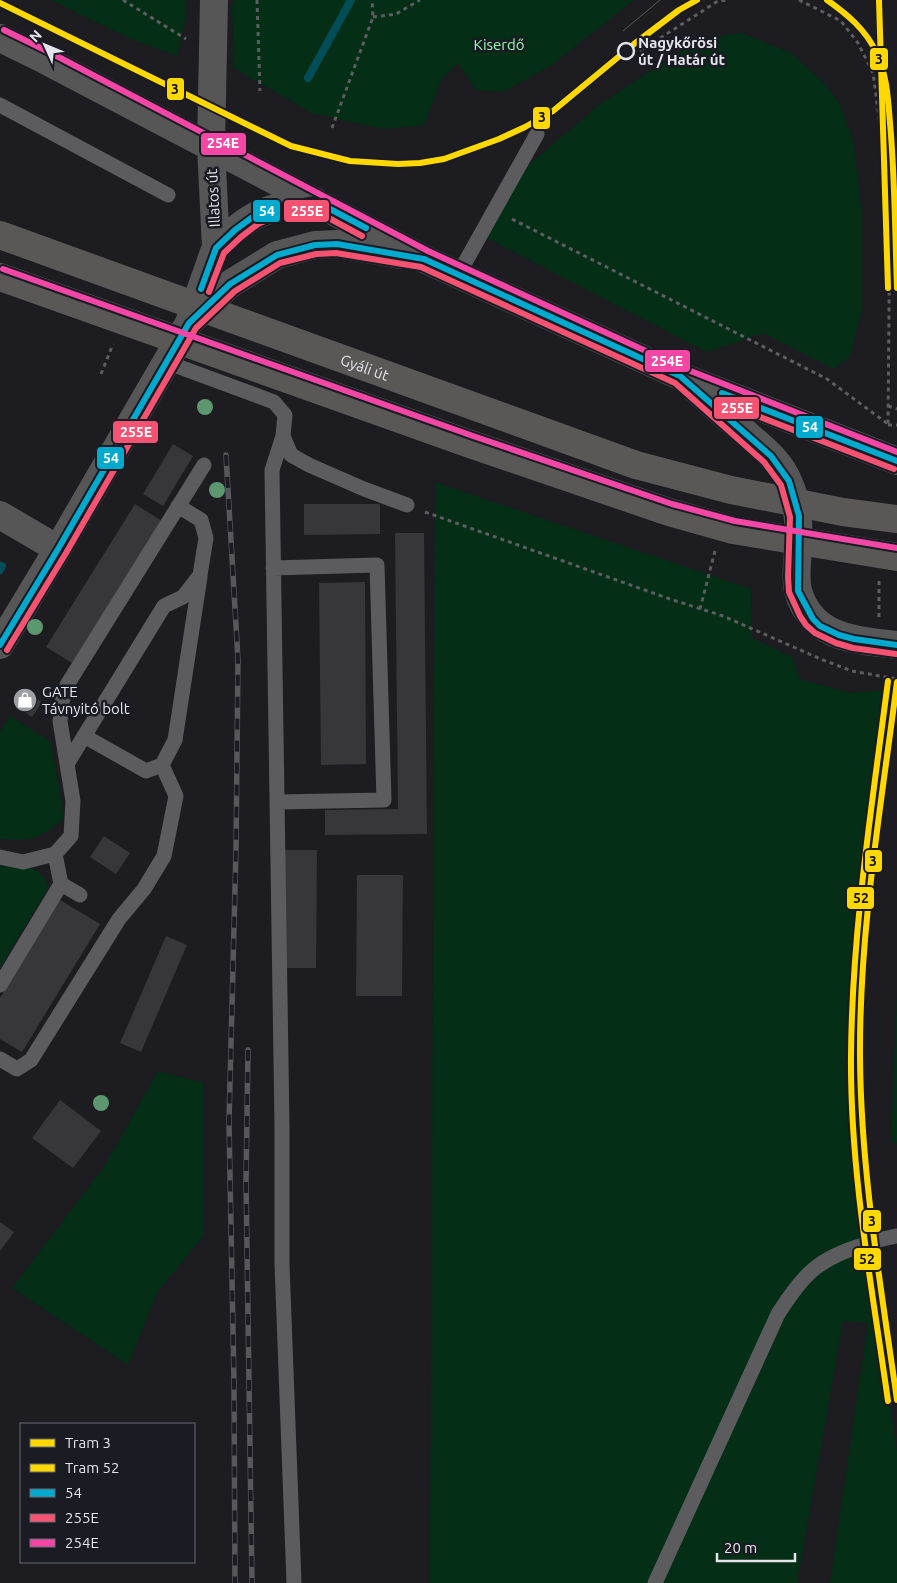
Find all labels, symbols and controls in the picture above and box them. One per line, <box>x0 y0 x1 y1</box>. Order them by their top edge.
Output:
north arrow <box>20 20 70 70</box>
text: N <box>26 27 45 45</box>
place label: Nagykőrösi út / Határ út <box>638 34 726 68</box>
park label: Kiserdő <box>473 36 525 53</box>
marker: Nagykőrösi út / Határ út <box>617 42 635 60</box>
line badge: 3 <box>869 47 889 71</box>
text: 3 <box>875 51 883 67</box>
line badge: 3 <box>166 77 185 101</box>
text: 3 <box>171 81 179 97</box>
line badge: 3 <box>532 106 551 130</box>
text: 3 <box>538 109 546 125</box>
line badge: 254E <box>200 132 247 156</box>
text: 254E <box>207 135 239 151</box>
street label: Illatos út <box>203 168 223 228</box>
line badge: 54 <box>252 199 281 223</box>
line badge: 255E <box>283 199 330 223</box>
text: 54 <box>259 203 275 219</box>
text: 255E <box>291 203 323 219</box>
line badge: 254E <box>644 349 691 373</box>
street label: Gyáli út <box>338 350 392 384</box>
text: 254E <box>651 353 683 369</box>
line badge: 255E <box>713 396 760 420</box>
text: 255E <box>721 400 753 416</box>
line badge: 54 <box>795 415 824 439</box>
text: 54 <box>802 419 818 435</box>
line badge: 255E <box>112 420 159 444</box>
text: 255E <box>120 424 152 440</box>
line badge: 54 <box>96 446 125 470</box>
text: 54 <box>103 450 119 466</box>
place label: GATE Távnyitó bolt <box>42 683 130 717</box>
shop icon: GATE Távnyitó bolt <box>12 687 38 713</box>
line badge: 3 <box>864 849 883 873</box>
text: 3 <box>869 853 877 869</box>
line badge: 52 <box>846 886 875 910</box>
text: 52 <box>853 890 869 906</box>
line badge: 3 <box>862 1209 882 1233</box>
text: 3 <box>868 1213 876 1229</box>
line badge: 52 <box>853 1247 882 1271</box>
text: 52 <box>859 1251 875 1267</box>
legend <box>20 1423 195 1563</box>
text: Tram 3 <box>65 1434 111 1451</box>
text: Tram 52 <box>65 1459 120 1476</box>
text: 54 <box>65 1484 82 1501</box>
text: 255E <box>65 1509 99 1526</box>
scale bar <box>717 1530 794 1562</box>
text: 254E <box>65 1534 99 1551</box>
text: 20 m <box>724 1539 757 1556</box>

